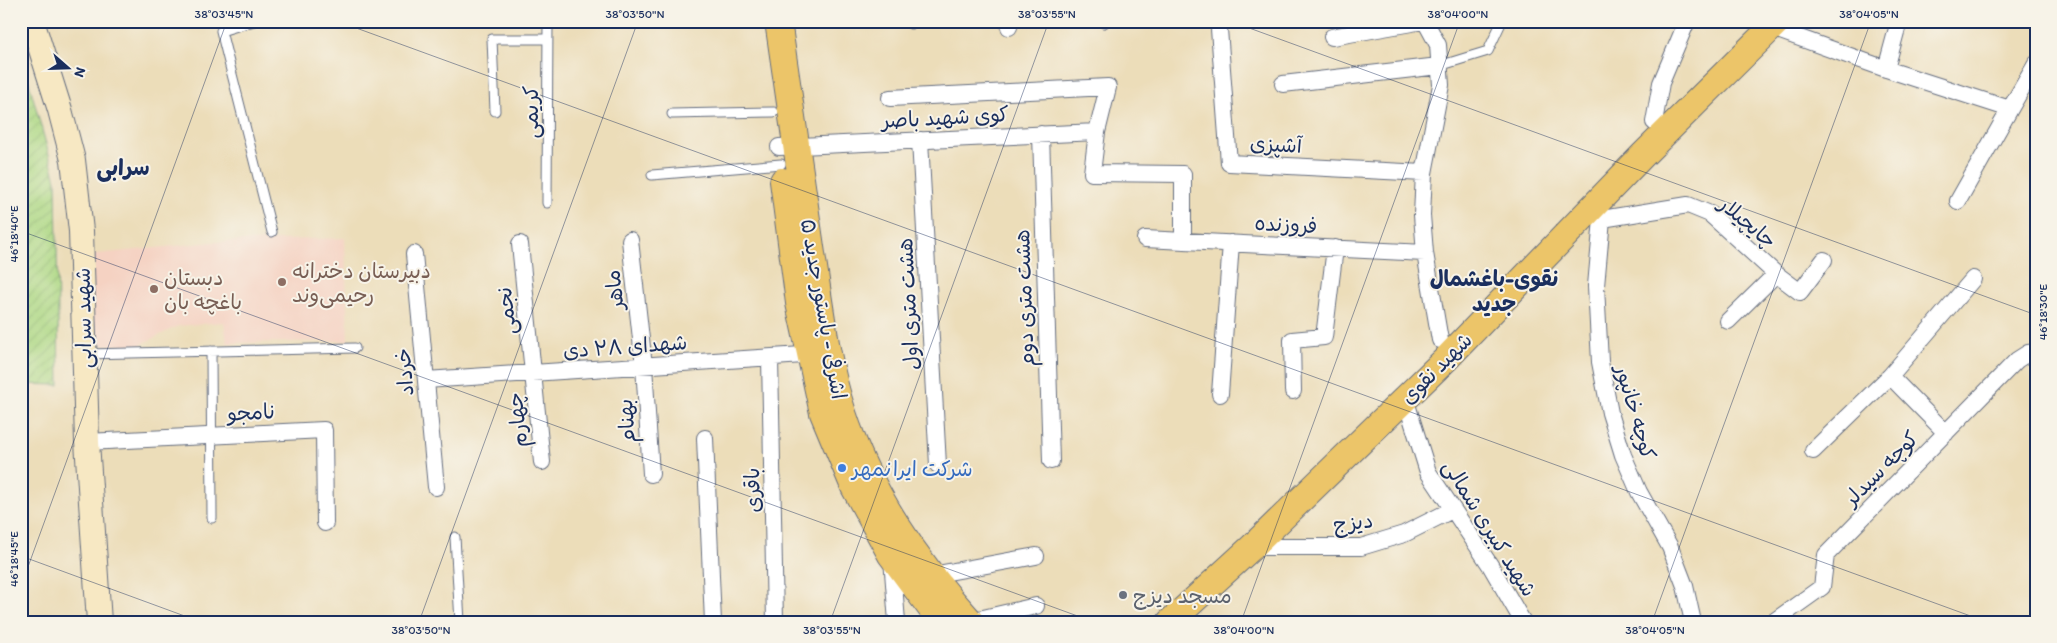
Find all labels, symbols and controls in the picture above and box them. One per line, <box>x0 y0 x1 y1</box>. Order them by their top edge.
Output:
text: 38°03'45"N <box>195 7 253 21</box>
text: 38°03'50"N <box>606 7 665 21</box>
text: 38°03'55"N <box>1018 7 1076 21</box>
text: 38°04'00"N <box>1428 7 1488 21</box>
text: 38°04'05"N <box>1839 7 1899 21</box>
north arrow <box>42 42 92 92</box>
text: N <box>70 65 89 80</box>
street label: کریمی <box>518 86 545 138</box>
street label: کوی شهید باصر <box>879 101 1009 134</box>
street label: آشپزی <box>1249 130 1304 159</box>
district label: سرابی <box>96 154 150 182</box>
street label: چایچیلار <box>1712 190 1782 254</box>
text: 46°18'40"E <box>7 205 21 263</box>
street label: فروزنده <box>1254 210 1318 238</box>
street label: اشرفی - پاستور جدید ۵ <box>795 217 853 401</box>
street label: هشت متری دوم <box>1009 229 1043 367</box>
street label: هشت متری اول <box>892 237 924 371</box>
place label: دبیرستان دخترانه رحیمی‌وند <box>292 258 431 309</box>
place label: دبستان باغچه بان <box>164 265 242 315</box>
district label: نقوی-باغشمال جدید <box>1430 265 1558 317</box>
street label: شهید سرابی <box>70 267 98 369</box>
street label: ماهر <box>599 269 629 313</box>
marker: دبیرستان دخترانه رحیمی‌وند <box>276 276 288 288</box>
marker: دبستان باغچه بان <box>148 283 160 295</box>
text: 46°18'30"E <box>2036 283 2050 340</box>
street label: نجمی <box>491 286 523 336</box>
street label: شهید نقوی <box>1395 327 1478 410</box>
street label: شهدای ۲۸ دی <box>562 329 688 363</box>
street label: خرداد <box>389 347 419 397</box>
street label: کوچه خانپور <box>1609 360 1661 462</box>
street label: چهارم <box>502 391 536 449</box>
street label: نامجو <box>225 398 275 427</box>
street label: بهنام <box>612 398 644 444</box>
street label: کوچه سیدلر <box>1837 426 1924 513</box>
street label: شهید کبیری شمالی <box>1436 455 1542 602</box>
place label: شرکت ایرانمهر <box>850 456 973 481</box>
marker: شرکت ایرانمهر <box>836 462 848 474</box>
street label: باقری <box>739 467 766 513</box>
street label: دیزج <box>1332 507 1375 539</box>
text: 46°18'45"E <box>7 531 21 587</box>
place label: مسجد دیزج <box>1133 583 1232 610</box>
marker: مسجد دیزج <box>1117 589 1129 601</box>
text: 38°03'50"N <box>392 623 451 637</box>
text: 38°03'55"N <box>803 623 861 637</box>
text: 38°04'00"N <box>1214 623 1274 637</box>
text: 38°04'05"N <box>1625 623 1685 637</box>

